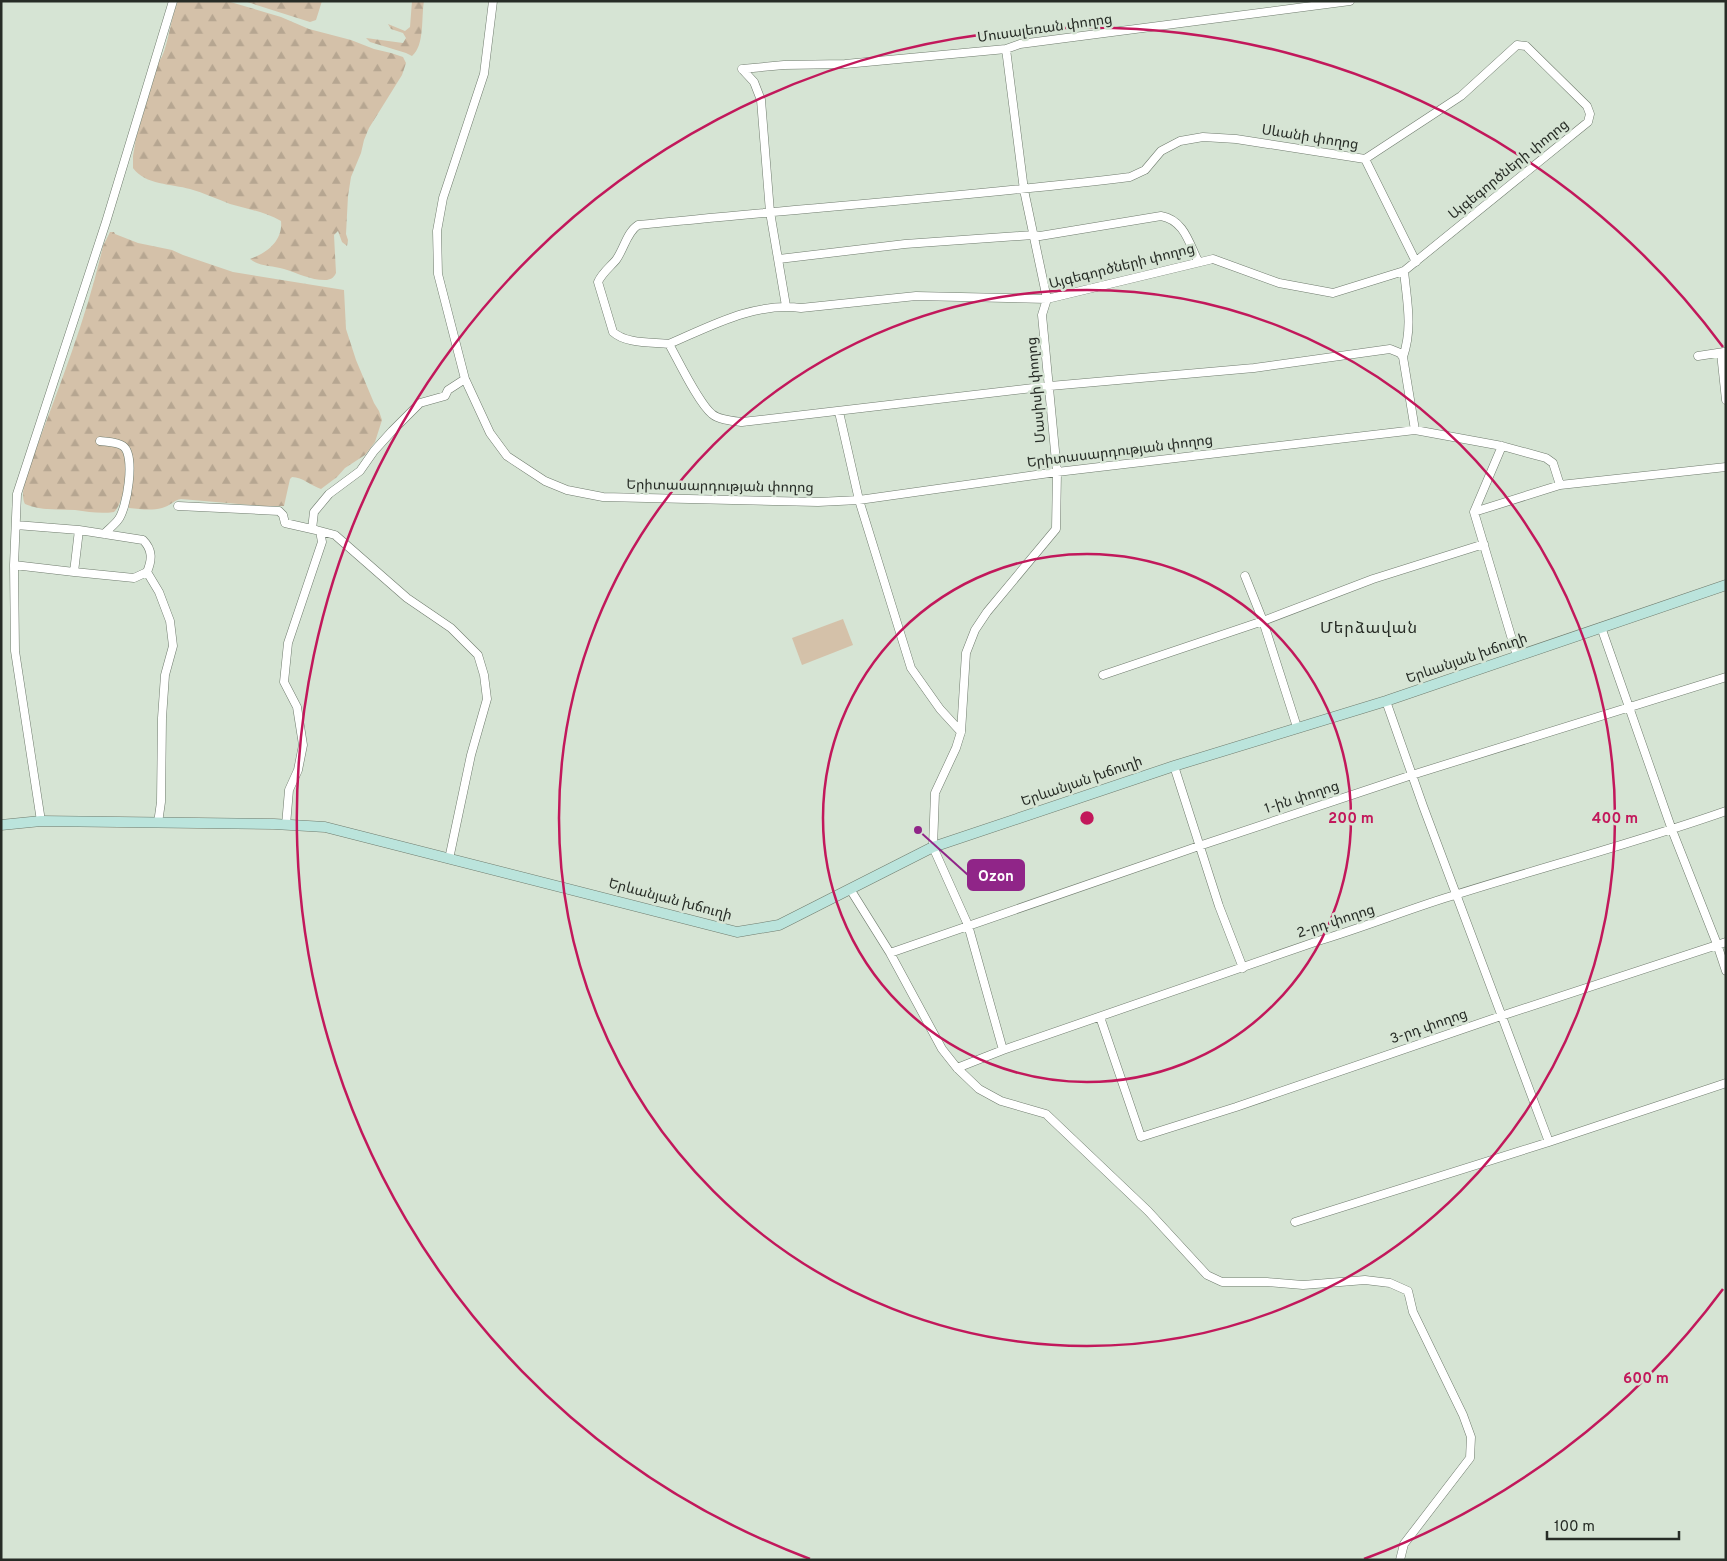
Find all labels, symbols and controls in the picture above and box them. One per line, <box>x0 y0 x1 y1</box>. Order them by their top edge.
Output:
street label: Մուսալեռան փողոց <box>976 11 1114 47</box>
street label: Այգեգործների փողոց <box>1446 116 1572 224</box>
street label: Սևանի փողոց <box>1260 122 1360 154</box>
street label: Այգեգործների փողոց <box>1047 241 1197 293</box>
street label: Մասիսի փողոց <box>1024 336 1050 444</box>
street label: Երիտասարդության փողոց <box>1026 432 1214 472</box>
street label: Երիտասարդության փողոց <box>626 477 814 497</box>
district label: Մերձավան <box>1320 619 1418 639</box>
street label: Երևանյան խճուղի <box>1404 630 1530 688</box>
street label: Երևանյան խճուղի <box>1019 753 1145 811</box>
street label: 1-ին փողոց <box>1262 778 1342 818</box>
centre of rings <box>1078 809 1096 827</box>
text: 200 m <box>1328 810 1374 829</box>
text: 400 m <box>1592 810 1638 829</box>
callout: Ozon <box>968 860 1024 890</box>
text: Ozon <box>978 868 1014 887</box>
street label: Երևանյան խճուղի <box>606 875 734 925</box>
street label: 2-րդ փողոց <box>1295 901 1377 943</box>
street label: 3-րդ փողոց <box>1388 1006 1470 1048</box>
text: 600 m <box>1623 1370 1669 1389</box>
scale bar <box>1547 1508 1680 1540</box>
text: 100 m <box>1554 1518 1595 1537</box>

